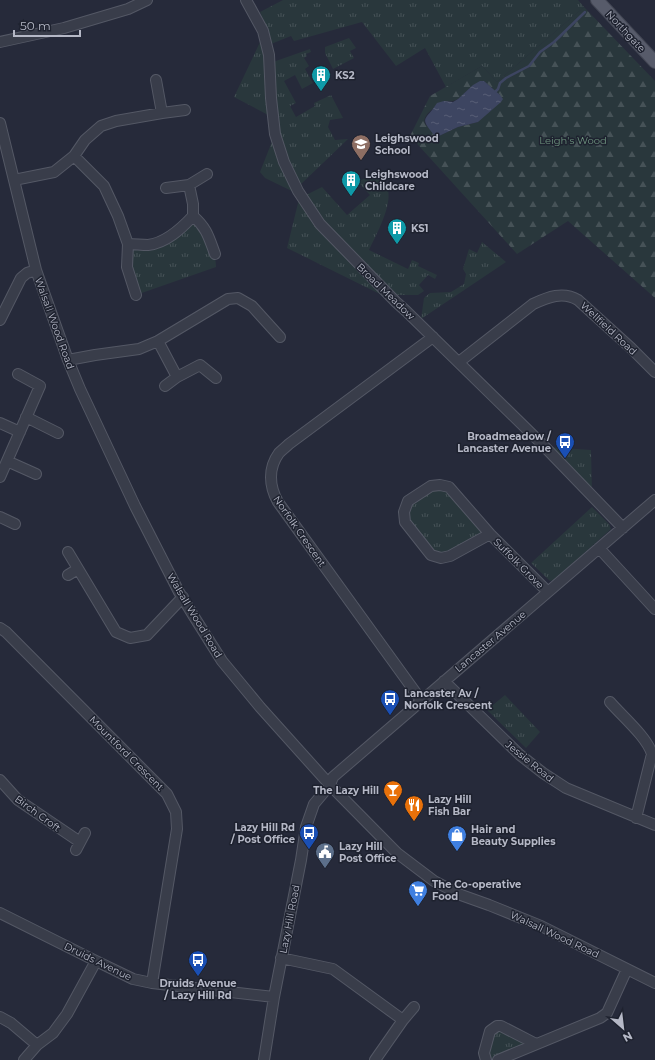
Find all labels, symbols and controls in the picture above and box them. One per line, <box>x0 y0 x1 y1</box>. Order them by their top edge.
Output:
street label: Northgate <box>603 8 648 55</box>
scale bar <box>14 12 80 38</box>
text: 50 m <box>20 18 51 33</box>
building icon: KS2 <box>310 64 332 92</box>
place label: KS2 <box>335 69 355 82</box>
place label: Leighswood School <box>375 132 439 157</box>
school or university icon: Leighswood School <box>350 133 372 161</box>
park label: Leigh's Wood <box>539 134 607 147</box>
place label: Leighswood Childcare <box>365 168 429 193</box>
building icon: Leighswood Childcare <box>340 169 362 197</box>
building icon: KS1 <box>386 217 408 245</box>
place label: KS1 <box>411 222 429 235</box>
street label: Broad Meadow <box>354 260 418 323</box>
street label: Walsall Wood Road <box>32 276 77 371</box>
street label: Wellfield Road <box>578 299 640 358</box>
place label: Broadmeadow / Lancaster Avenue <box>457 430 552 455</box>
bus stop icon: Broadmeadow / Lancaster Avenue <box>554 431 576 459</box>
street label: Norfolk Crescent <box>270 493 329 569</box>
street label: Suffolk Grove <box>491 535 547 591</box>
street label: Walsall Wood Road <box>164 571 225 660</box>
street label: Lancaster Avenue <box>452 608 529 675</box>
place label: Lancaster Av / Norfolk Crescent <box>404 687 493 712</box>
bus stop icon: Lancaster Av / Norfolk Crescent <box>379 688 401 716</box>
street label: Mountford Crescent <box>87 713 167 793</box>
street label: Jessie Road <box>502 737 556 785</box>
bar icon: The Lazy Hill <box>382 779 404 807</box>
place label: The Lazy Hill <box>313 784 379 797</box>
street label: Birch Croft <box>12 792 63 834</box>
place label: Lazy Hill Fish Bar <box>428 793 472 818</box>
restaurant icon: Lazy Hill Fish Bar <box>403 794 425 822</box>
place label: Lazy Hill Rd / Post Office <box>230 821 295 846</box>
bus stop icon: Lazy Hill Rd / Post Office <box>298 822 320 850</box>
place label: Hair and Beauty Supplies <box>471 823 556 848</box>
shop icon: Hair and Beauty Supplies <box>446 824 468 852</box>
place label: Lazy Hill Post Office <box>339 840 397 865</box>
public building icon: Lazy Hill Post Office <box>314 841 336 869</box>
place label: The Co-operative Food <box>432 878 521 903</box>
supermarket icon: The Co-operative Food <box>407 879 429 907</box>
street label: Lazy Hill Road <box>276 884 303 955</box>
street label: Walsall Wood Road <box>508 908 601 961</box>
street label: Druids Avenue <box>62 939 134 983</box>
bus stop icon: Druids Avenue / Lazy Hill Rd <box>187 949 209 977</box>
place label: Druids Avenue / Lazy Hill Rd <box>159 977 237 1002</box>
north arrow <box>603 1008 643 1048</box>
text: N <box>620 1029 635 1045</box>

